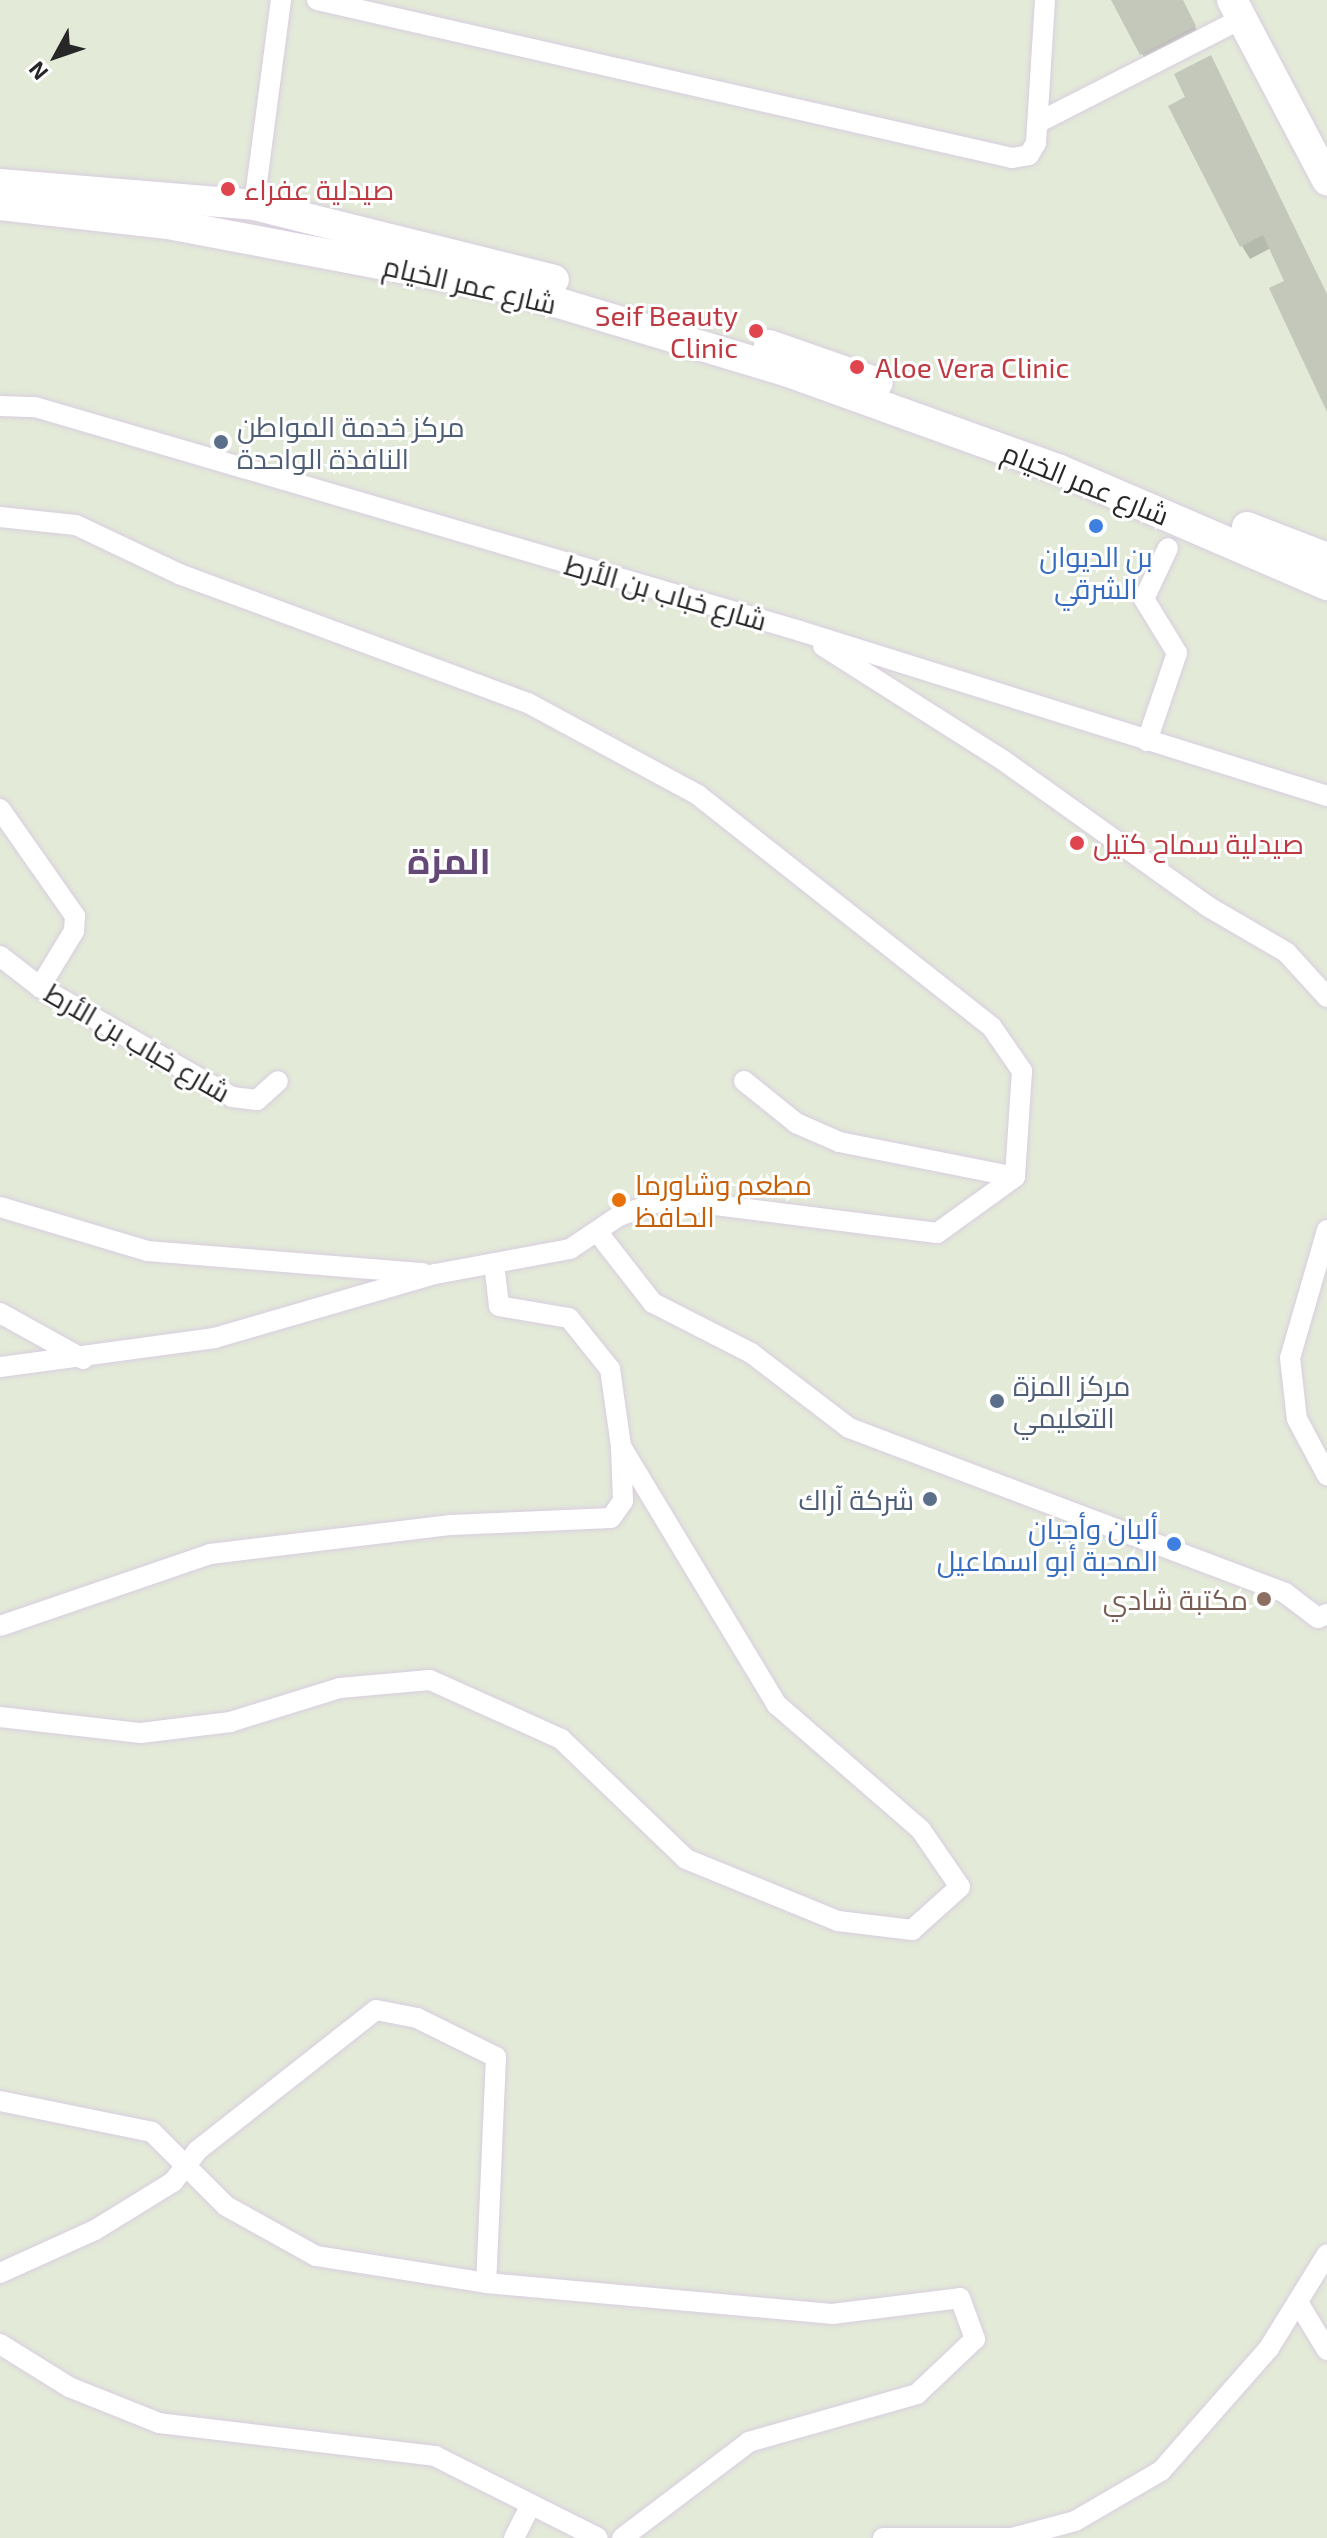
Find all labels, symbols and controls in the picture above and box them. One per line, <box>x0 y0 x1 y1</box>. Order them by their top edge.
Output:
north arrow <box>16 16 96 96</box>
text: N <box>23 57 53 86</box>
place label: صيدلية عفراء <box>244 172 394 206</box>
marker: صيدلية عفراء <box>219 180 237 198</box>
street label: شارع عمر الخيام <box>380 248 560 320</box>
place label: Seif Beauty Clinic <box>594 298 738 364</box>
marker: Seif Beauty Clinic <box>745 320 767 342</box>
place label: Aloe Vera Clinic <box>875 350 1070 384</box>
marker: Aloe Vera Clinic <box>846 356 868 378</box>
place label: مركز خدمة المواطن النافذة الواحدة <box>237 409 465 475</box>
marker: مركز خدمة المواطن النافذة الواحدة <box>212 433 230 451</box>
street label: شارع عمر الخيام <box>998 434 1174 532</box>
marker: بن الديوان الشرقي <box>1087 517 1105 535</box>
place label: بن الديوان الشرقي <box>1039 539 1153 605</box>
street label: شارع خباب بن الأرط <box>561 547 771 637</box>
place label: صيدلية سماح كتيل <box>1093 826 1304 860</box>
marker: صيدلية سماح كتيل <box>1068 834 1086 852</box>
district label: المزة <box>407 838 491 882</box>
street label: شارع خباب بن الأرط <box>39 975 237 1109</box>
place label: مطعم وشاورما الحافظ <box>635 1167 812 1233</box>
marker: مطعم وشاورما الحافظ <box>610 1191 628 1209</box>
place label: مركز المزة التعليمي <box>1013 1368 1130 1434</box>
marker: مركز المزة التعليمي <box>988 1392 1006 1410</box>
place label: شركة آراك <box>799 1482 914 1516</box>
marker: شركة آراك <box>921 1490 939 1508</box>
place label: ألبان وأجبان المحبة أبو اسماعيل <box>937 1511 1158 1577</box>
marker: ألبان وأجبان المحبة أبو اسماعيل <box>1165 1535 1183 1553</box>
place label: مكتبة شادي <box>1103 1582 1248 1616</box>
marker: مكتبة شادي <box>1255 1590 1273 1608</box>

